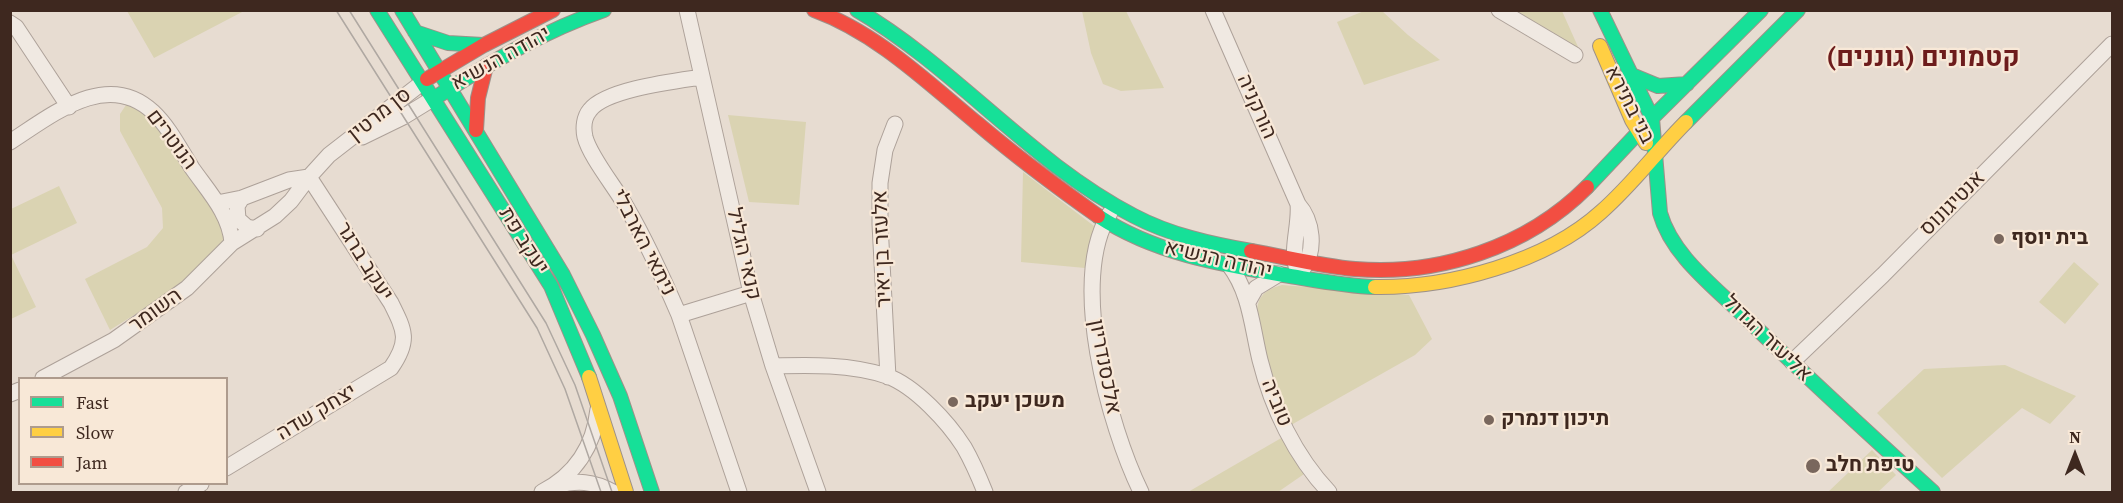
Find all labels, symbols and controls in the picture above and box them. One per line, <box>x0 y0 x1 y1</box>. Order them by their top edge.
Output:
street label: יהודה הנשיא <box>447 21 555 97</box>
district label: קטמונים (גוננים) <box>1826 43 2020 75</box>
street label: בני בתירא <box>1599 62 1659 148</box>
street label: הורקניה <box>1231 71 1281 143</box>
street label: סן מרטין <box>343 83 417 147</box>
street label: הנוטרים <box>140 105 202 175</box>
street label: אנטיגונוס <box>1915 166 1991 242</box>
street label: ניתאי הארבלי <box>605 186 681 300</box>
street label: אלעזר בן יאיר <box>868 190 898 308</box>
street label: יעקב פת <box>493 203 553 279</box>
street label: קנאי הגליל <box>720 205 766 303</box>
street label: יעקב ברגר <box>330 218 398 306</box>
place label: בית יוסף <box>2011 226 2088 252</box>
marker: בית יוסף <box>1992 232 2006 246</box>
street label: יהודה הנשיא <box>1162 235 1274 285</box>
street label: השומר <box>125 284 187 338</box>
street label: אליעזר הגדול <box>1717 290 1817 388</box>
street label: אלכסנדריון <box>1082 317 1126 417</box>
street label: טוביה <box>1255 376 1297 430</box>
legend <box>18 377 228 485</box>
street label: יצחק שדה <box>273 379 361 447</box>
place label: משכן יעקב <box>965 389 1065 415</box>
text: Fast <box>76 390 109 415</box>
marker: משכן יעקב <box>946 395 960 409</box>
place label: תיכון דנמרק <box>1501 407 1609 433</box>
marker: תיכון דנמרק <box>1482 413 1496 427</box>
text: Slow <box>76 420 114 445</box>
north arrow <box>2045 425 2105 485</box>
text: N <box>2069 426 2081 448</box>
text: Jam <box>76 450 108 475</box>
place label: טיפת חלב <box>1826 453 1914 479</box>
marker: טיפת חלב <box>1804 457 1822 475</box>

